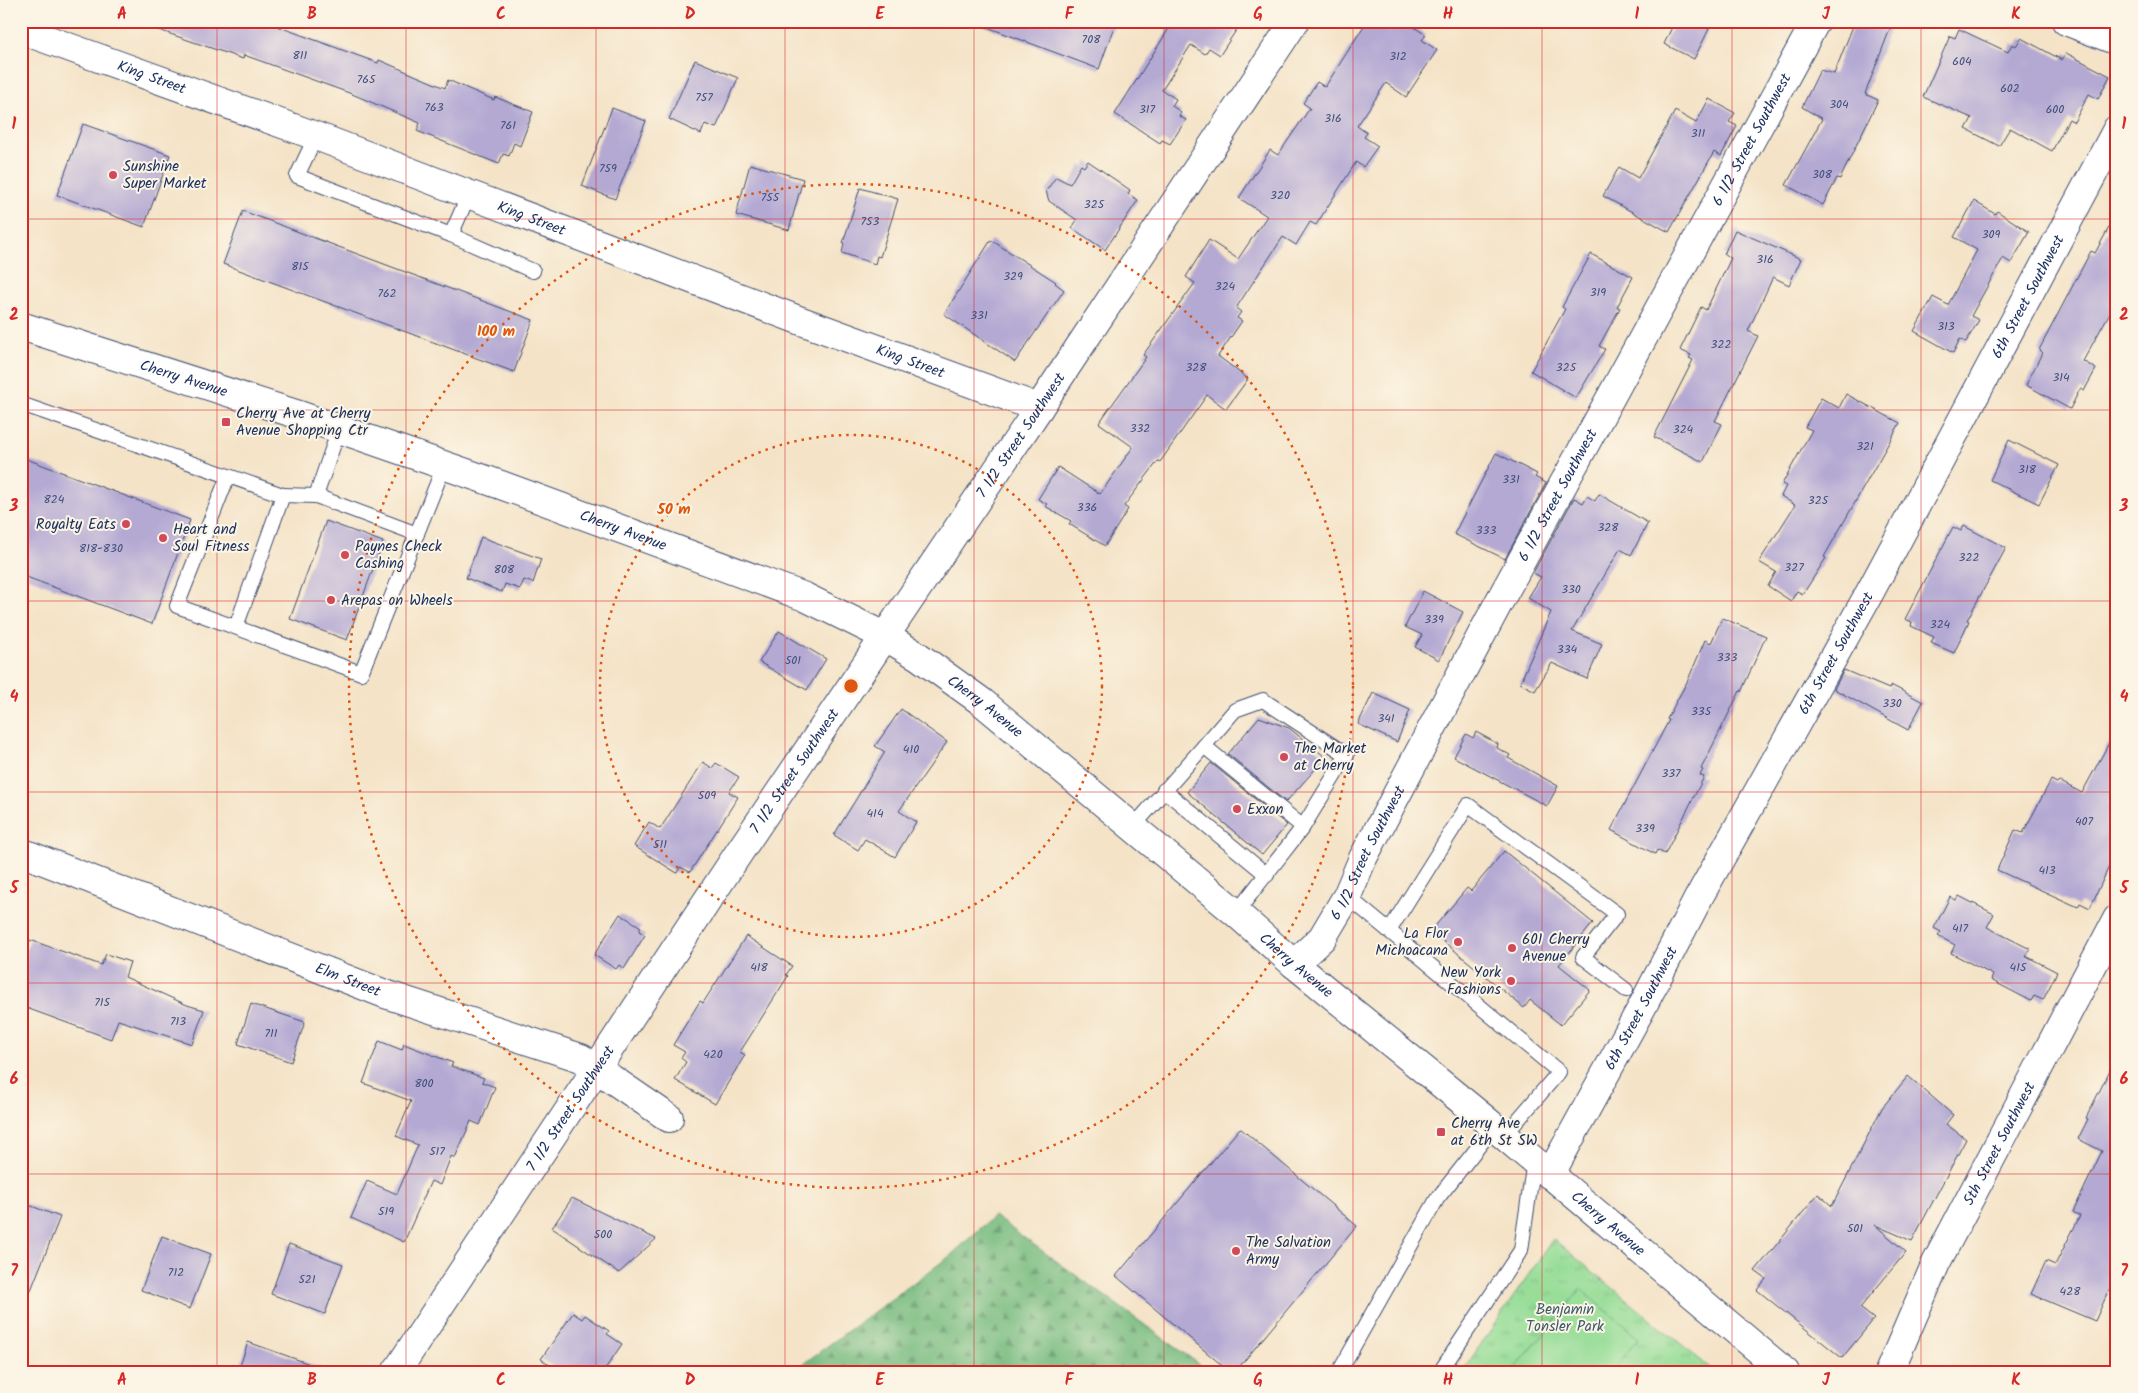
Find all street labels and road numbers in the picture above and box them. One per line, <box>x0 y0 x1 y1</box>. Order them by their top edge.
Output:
street label: King Street <box>114 55 189 101</box>
street label: 6 1/2 Street Southwest <box>1706 69 1798 211</box>
street label: King Street <box>493 195 569 243</box>
street label: 6th Street Southwest <box>1986 231 2071 363</box>
street label: King Street <box>872 338 948 386</box>
street label: Cherry Avenue <box>137 354 231 404</box>
street label: 7 1/2 Street Southwest <box>970 368 1072 503</box>
street label: 6 1/2 Street Southwest <box>1512 425 1604 566</box>
street label: Cherry Avenue <box>576 504 670 558</box>
street label: 6th Street Southwest <box>1793 588 1881 719</box>
street label: Cherry Avenue <box>941 669 1028 744</box>
street label: 7 1/2 Street Southwest <box>744 704 846 839</box>
street label: 6 1/2 Street Southwest <box>1324 781 1412 925</box>
street label: Cherry Avenue <box>1253 927 1338 1005</box>
street label: 6th Street Southwest <box>1599 942 1685 1075</box>
street label: Elm Street <box>311 957 384 1004</box>
street label: 7 1/2 Street Southwest <box>521 1041 622 1177</box>
street label: 5th Street Southwest <box>1957 1077 2042 1210</box>
street label: Cherry Avenue <box>1565 1186 1650 1263</box>

